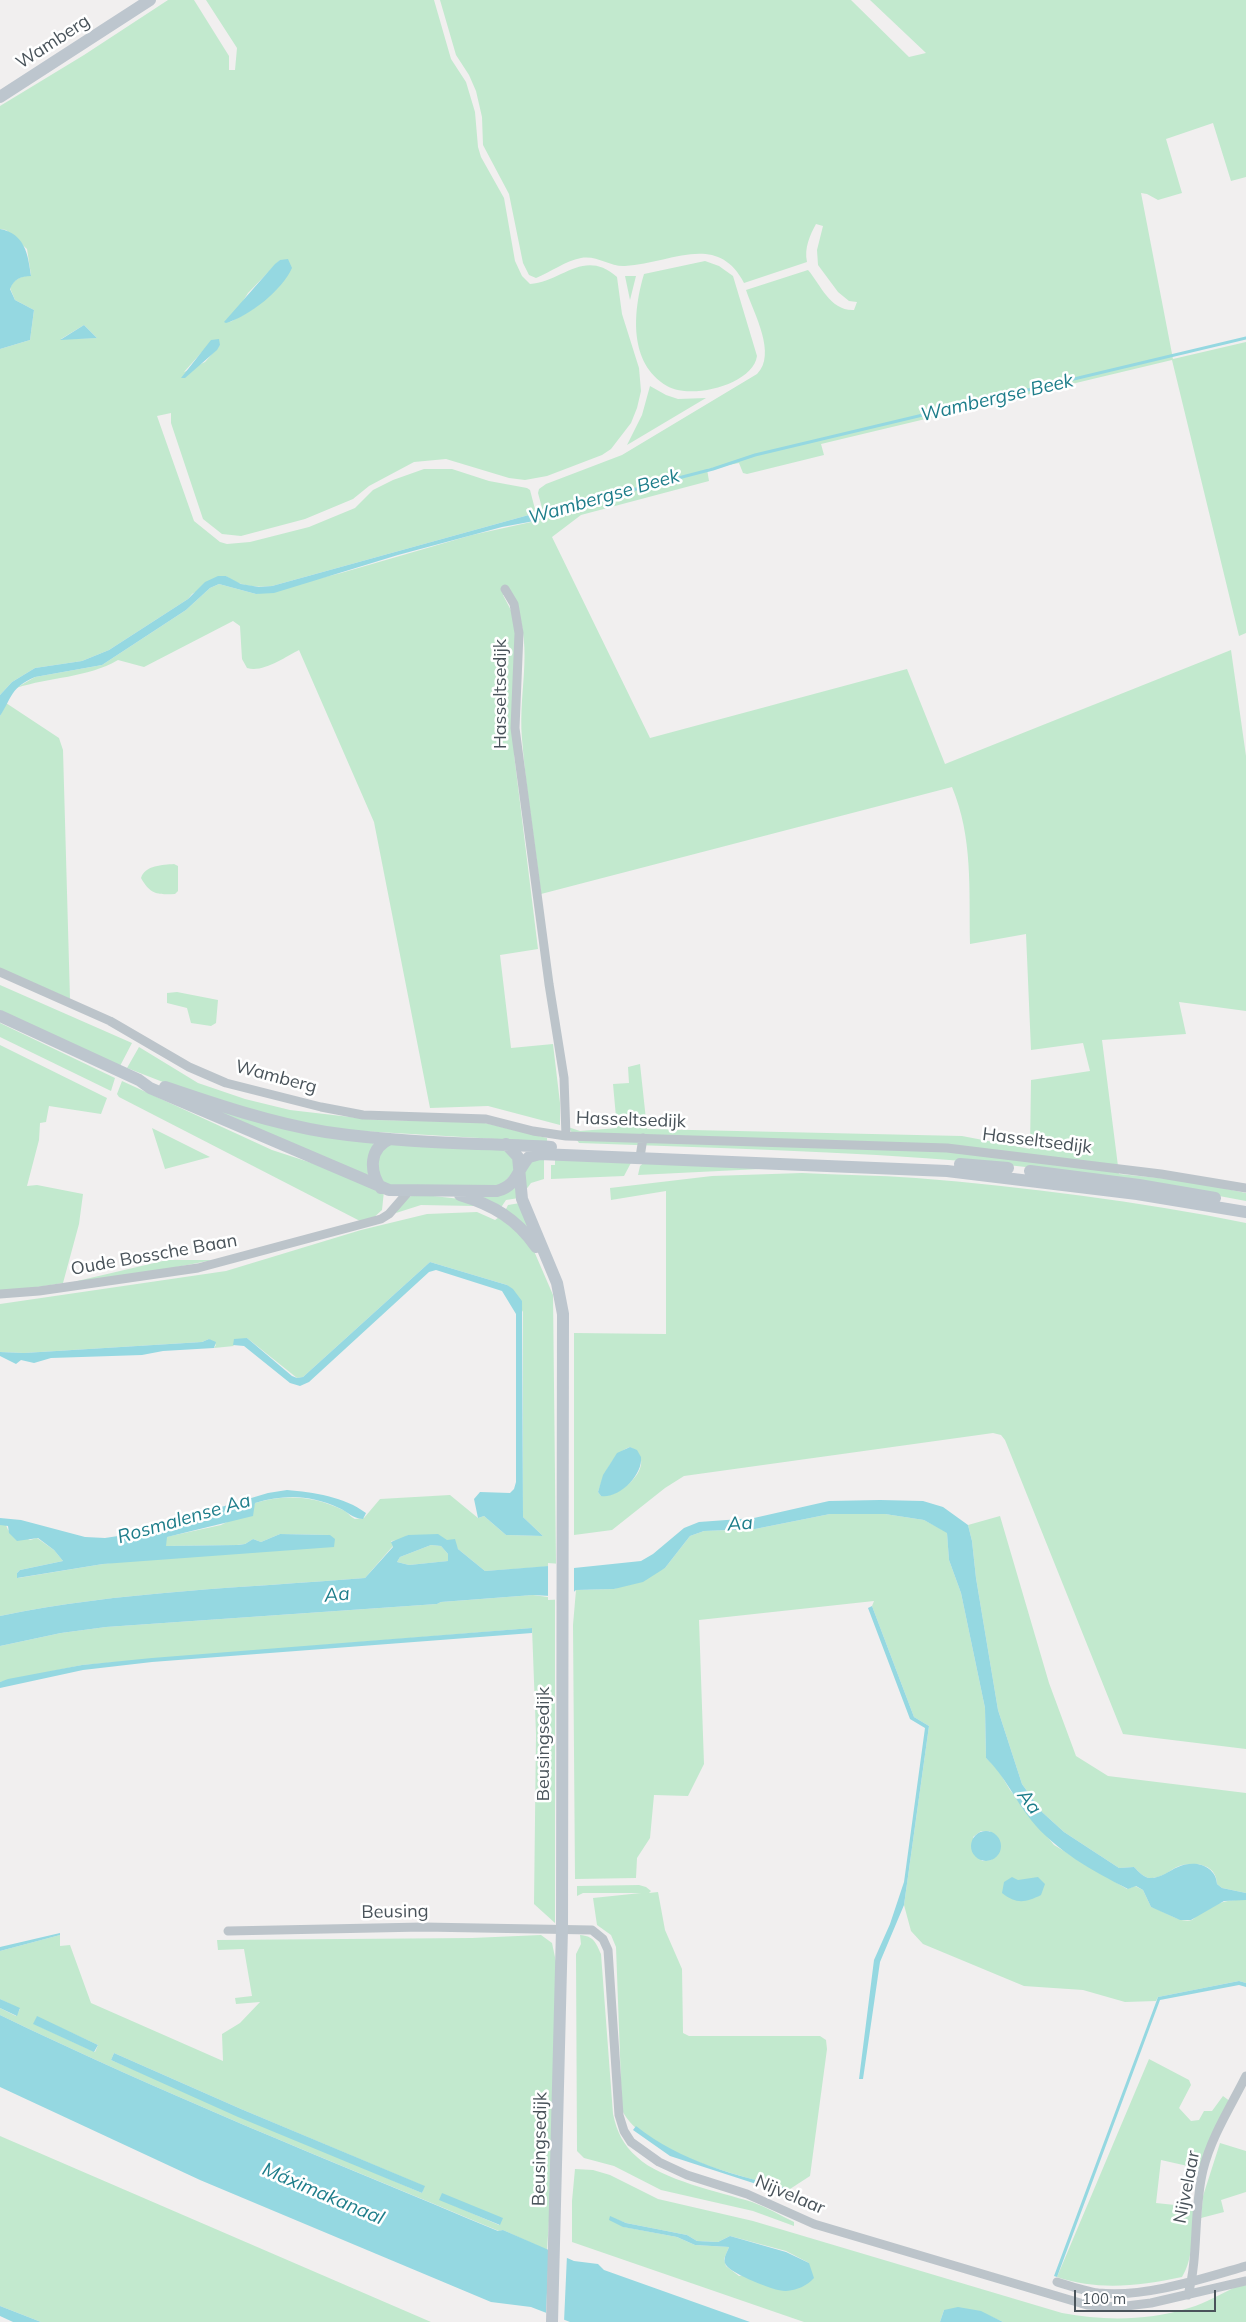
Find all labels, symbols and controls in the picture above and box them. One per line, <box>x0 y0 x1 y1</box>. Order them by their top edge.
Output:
street label: Wamberg <box>12 10 94 74</box>
water label: Wambergse Beek <box>918 369 1076 427</box>
water label: Wambergse Beek <box>526 465 682 529</box>
street label: Hasseltsedijk <box>490 639 512 749</box>
street label: Wamberg <box>233 1056 319 1098</box>
street label: Hasseltsedijk <box>576 1107 686 1133</box>
street label: Hasseltsedijk <box>981 1124 1093 1158</box>
street label: Oude Bossche Baan <box>69 1230 239 1280</box>
water label: Rosmalense Aa <box>115 1489 253 1549</box>
water label: Aa <box>727 1512 753 1536</box>
water label: Aa <box>323 1583 351 1607</box>
street label: Beusingsedijk <box>533 1687 555 1801</box>
water label: Aa <box>1012 1785 1046 1819</box>
street label: Beusing <box>361 1901 429 1923</box>
street label: Beusingsedijk <box>528 2092 552 2206</box>
street label: Nijvelaar <box>1169 2149 1205 2225</box>
water label: Máximakanaal <box>259 2158 387 2230</box>
street label: Nijvelaar <box>752 2171 828 2219</box>
scale bar <box>1076 2280 1218 2312</box>
text: 100 m <box>1082 2289 1126 2308</box>

